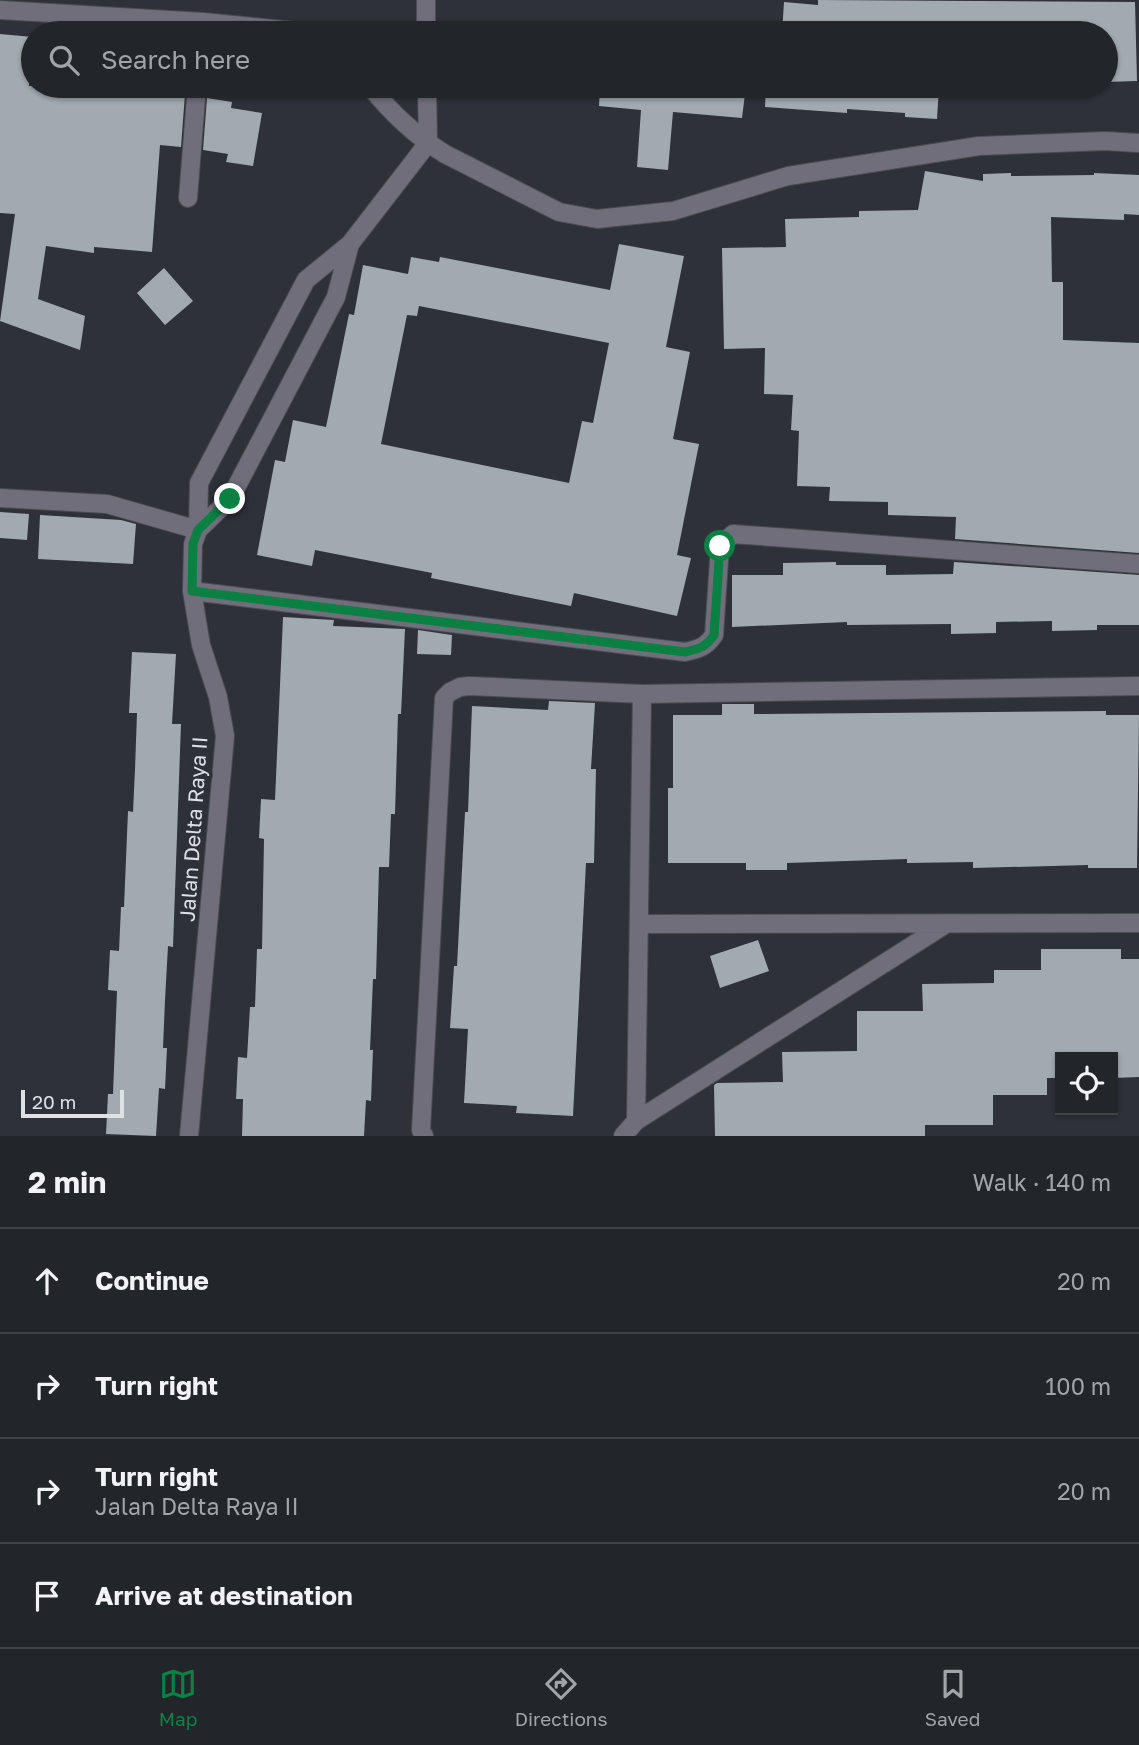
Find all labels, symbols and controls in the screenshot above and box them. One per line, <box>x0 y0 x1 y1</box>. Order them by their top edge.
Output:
search box <box>21 21 1118 98</box>
icon: search <box>45 41 83 79</box>
text: Search here <box>101 44 250 75</box>
route end <box>214 483 245 514</box>
route start <box>704 530 735 561</box>
street label: Jalan Delta Raya II <box>174 735 212 923</box>
map controls <box>1055 1052 1118 1115</box>
button: locate <box>1055 1052 1118 1115</box>
scale bar <box>21 1087 124 1119</box>
text: 20 m <box>32 1090 76 1113</box>
text: 2 min <box>28 1164 106 1200</box>
text: Walk · 140 m <box>973 1168 1111 1196</box>
icon: ahead <box>28 1262 66 1300</box>
text: Continue <box>95 1265 209 1296</box>
text: 20 m <box>1057 1267 1111 1295</box>
icon: right <box>28 1367 66 1405</box>
text: Turn right <box>95 1370 218 1401</box>
text: 100 m <box>1045 1372 1111 1400</box>
text: Turn right <box>95 1461 218 1492</box>
icon: right <box>28 1472 66 1510</box>
text: 20 m <box>1057 1477 1111 1505</box>
text: Jalan Delta Raya II <box>95 1492 299 1520</box>
icon: arrive <box>28 1577 66 1615</box>
text: Arrive at destination <box>95 1580 353 1611</box>
tab: Map <box>159 1665 197 1730</box>
tab: Directions <box>515 1665 608 1730</box>
tab: Saved <box>925 1665 980 1730</box>

